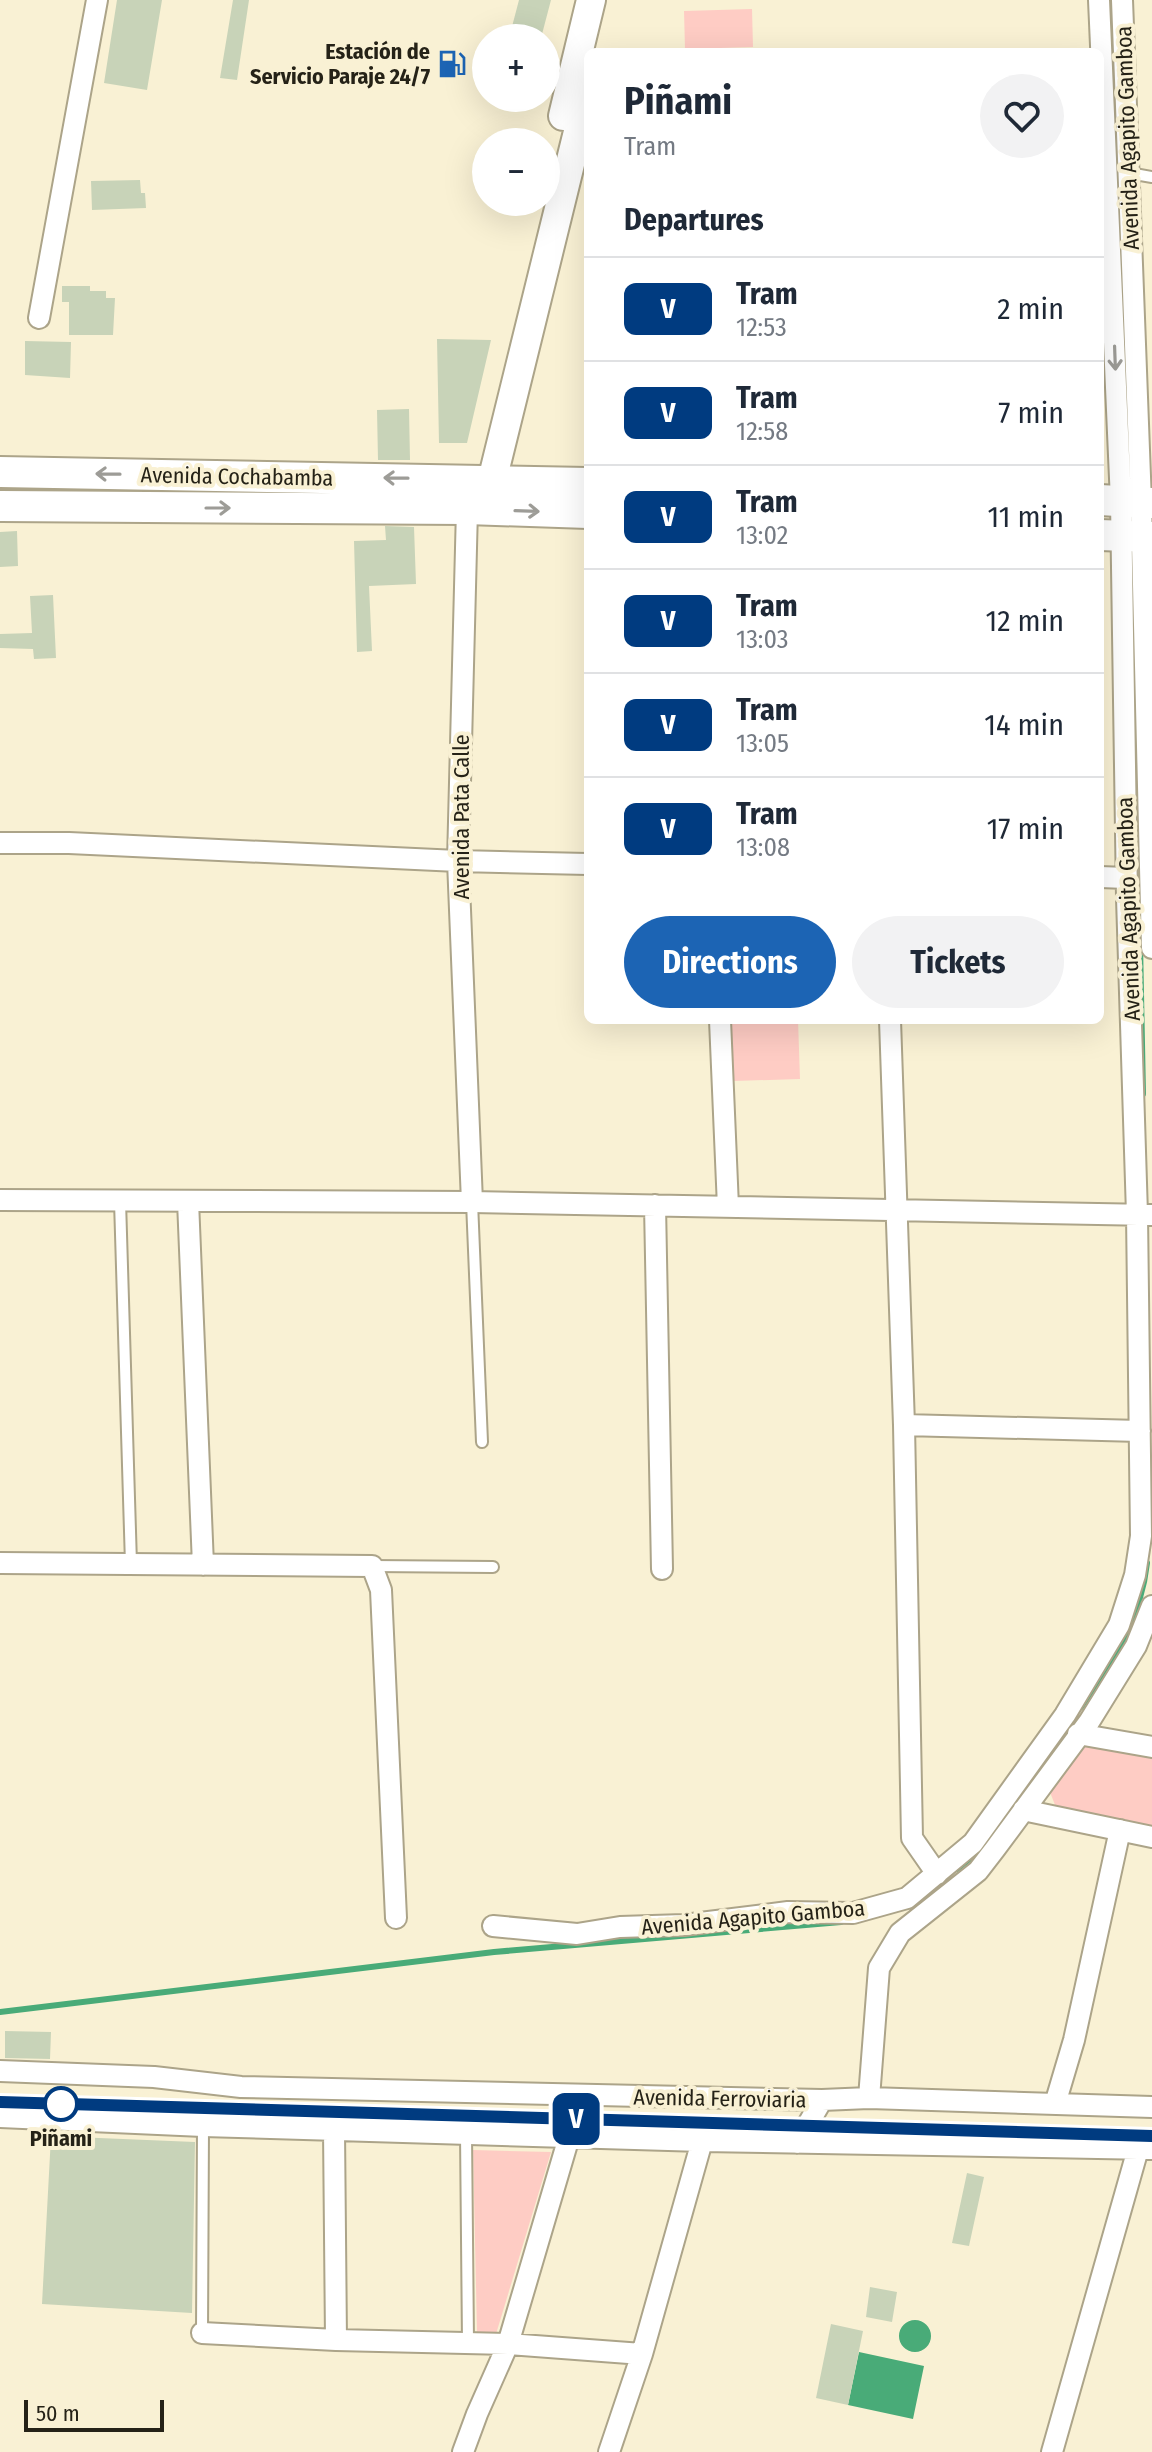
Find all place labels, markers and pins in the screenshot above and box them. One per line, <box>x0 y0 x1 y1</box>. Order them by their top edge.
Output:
place label: Estación de Servicio Paraje 24/7 <box>250 38 431 90</box>
fuel station icon: Estación de Servicio Paraje 24/7 <box>437 49 467 79</box>
marker: Piñami <box>44 2087 78 2121</box>
place label: Piñami <box>30 2125 92 2152</box>

